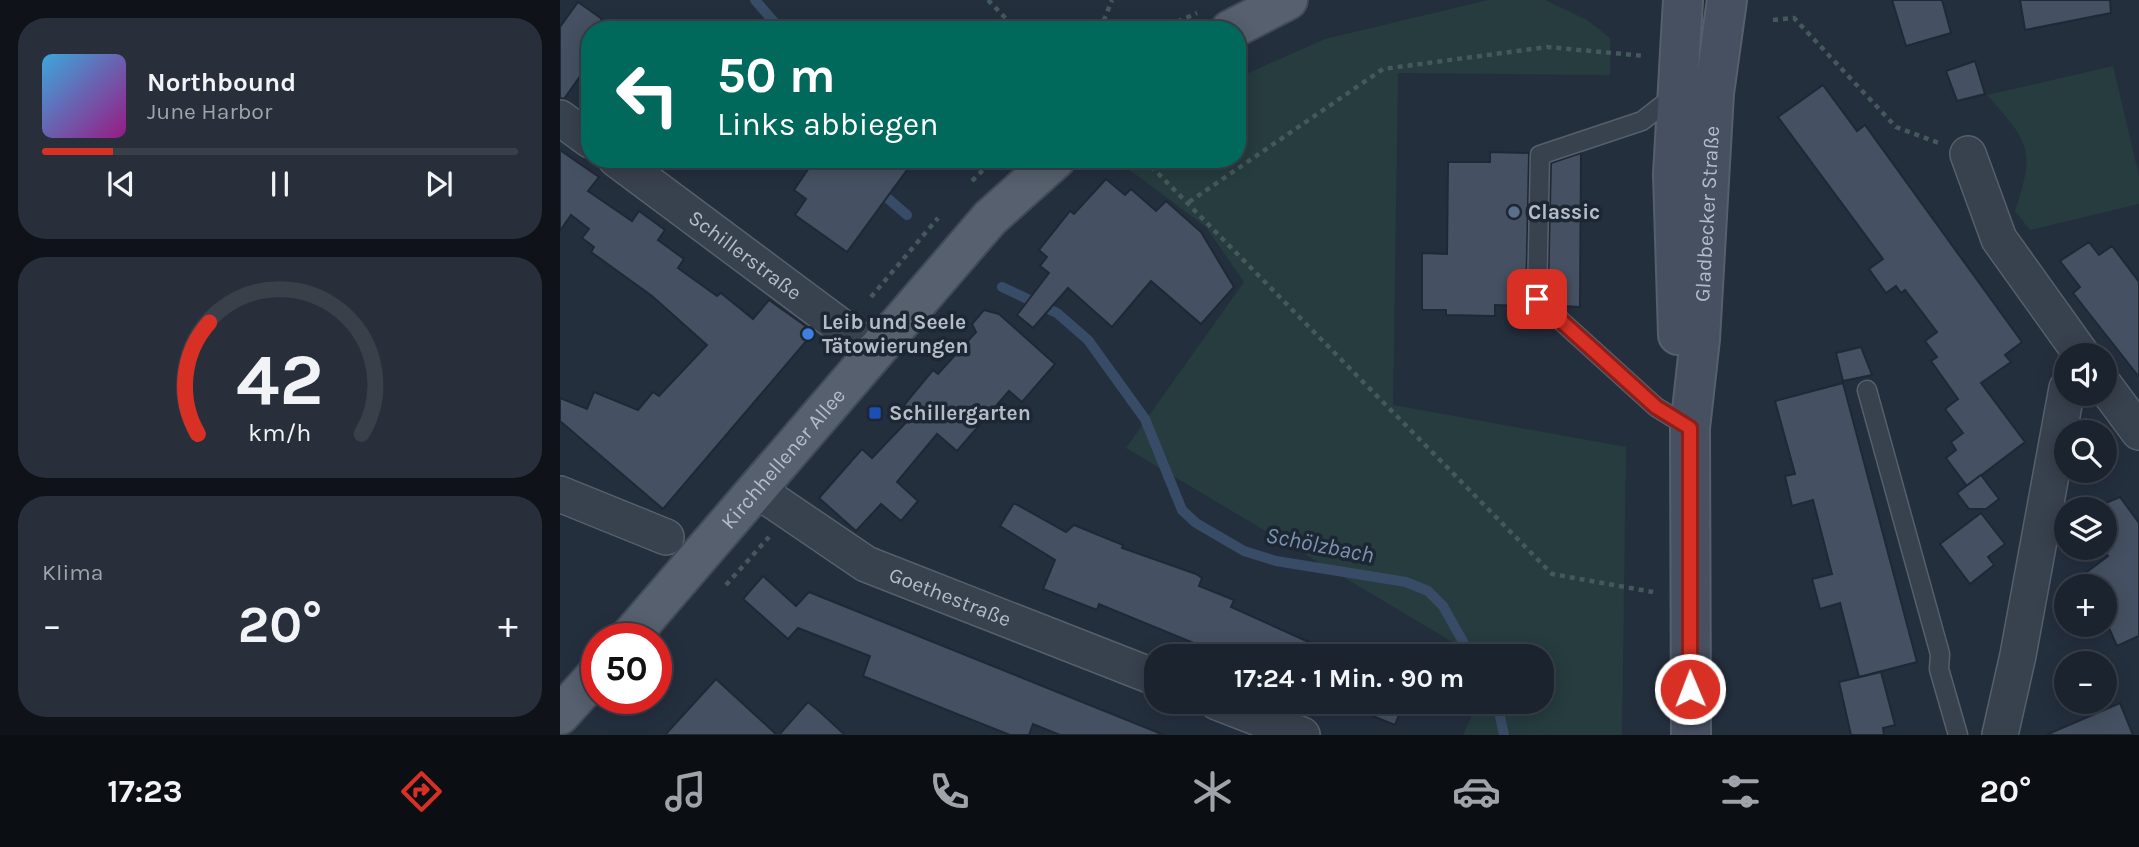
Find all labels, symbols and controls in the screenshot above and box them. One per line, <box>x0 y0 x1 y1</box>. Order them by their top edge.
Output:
text: 50 m <box>717 47 835 104</box>
icon: left <box>602 49 693 140</box>
text: Northbound <box>147 67 296 98</box>
text: June Harbor <box>147 98 272 125</box>
text: Links abbiegen <box>717 106 939 143</box>
street label: Gladbecker Straße <box>1690 125 1724 302</box>
icon: previous <box>102 165 140 203</box>
icon: pause <box>261 165 299 203</box>
icon: next <box>420 165 458 203</box>
place label: Classic <box>1528 200 1600 224</box>
marker: Classic <box>1506 204 1522 220</box>
street label: Schillerstraße <box>684 205 806 305</box>
pin <box>1507 269 1567 329</box>
icon: arrive <box>1518 280 1556 318</box>
place label: Leib und Seele Tätowierungen <box>822 310 968 358</box>
marker: Leib und Seele Tätowierungen <box>800 326 816 342</box>
text: 42 <box>236 337 324 422</box>
map controls <box>2054 343 2117 714</box>
button: sound <box>2054 343 2117 406</box>
street label: Kirchhellener Allee <box>716 383 850 534</box>
place label: Schillergarten <box>889 401 1031 425</box>
marker: Schillergarten <box>867 405 883 421</box>
text: km/h <box>248 417 312 446</box>
button: search <box>2054 420 2117 483</box>
button: layers <box>2054 497 2117 560</box>
water label: Schölzbach <box>1264 521 1376 569</box>
text: Klima <box>42 559 103 586</box>
street label: Goethestraße <box>886 562 1014 632</box>
button: + <box>2054 574 2117 637</box>
text: 20° <box>238 594 322 655</box>
text: − <box>42 603 62 648</box>
text: + <box>498 603 518 648</box>
speed limit sign: 50 <box>581 623 672 714</box>
button: − <box>2054 651 2117 714</box>
position arrow <box>1653 652 1727 726</box>
text: 17:24 · 1 Min. · 90 m <box>1234 663 1464 694</box>
icon: directions <box>397 767 446 816</box>
icon: music <box>661 767 710 816</box>
icon: phone <box>925 767 974 816</box>
icon: climate <box>1188 767 1237 816</box>
icon: car <box>1452 767 1501 816</box>
icon: filters <box>1716 767 1765 816</box>
text: 17:23 <box>107 773 183 810</box>
text: 20° <box>1979 773 2032 810</box>

